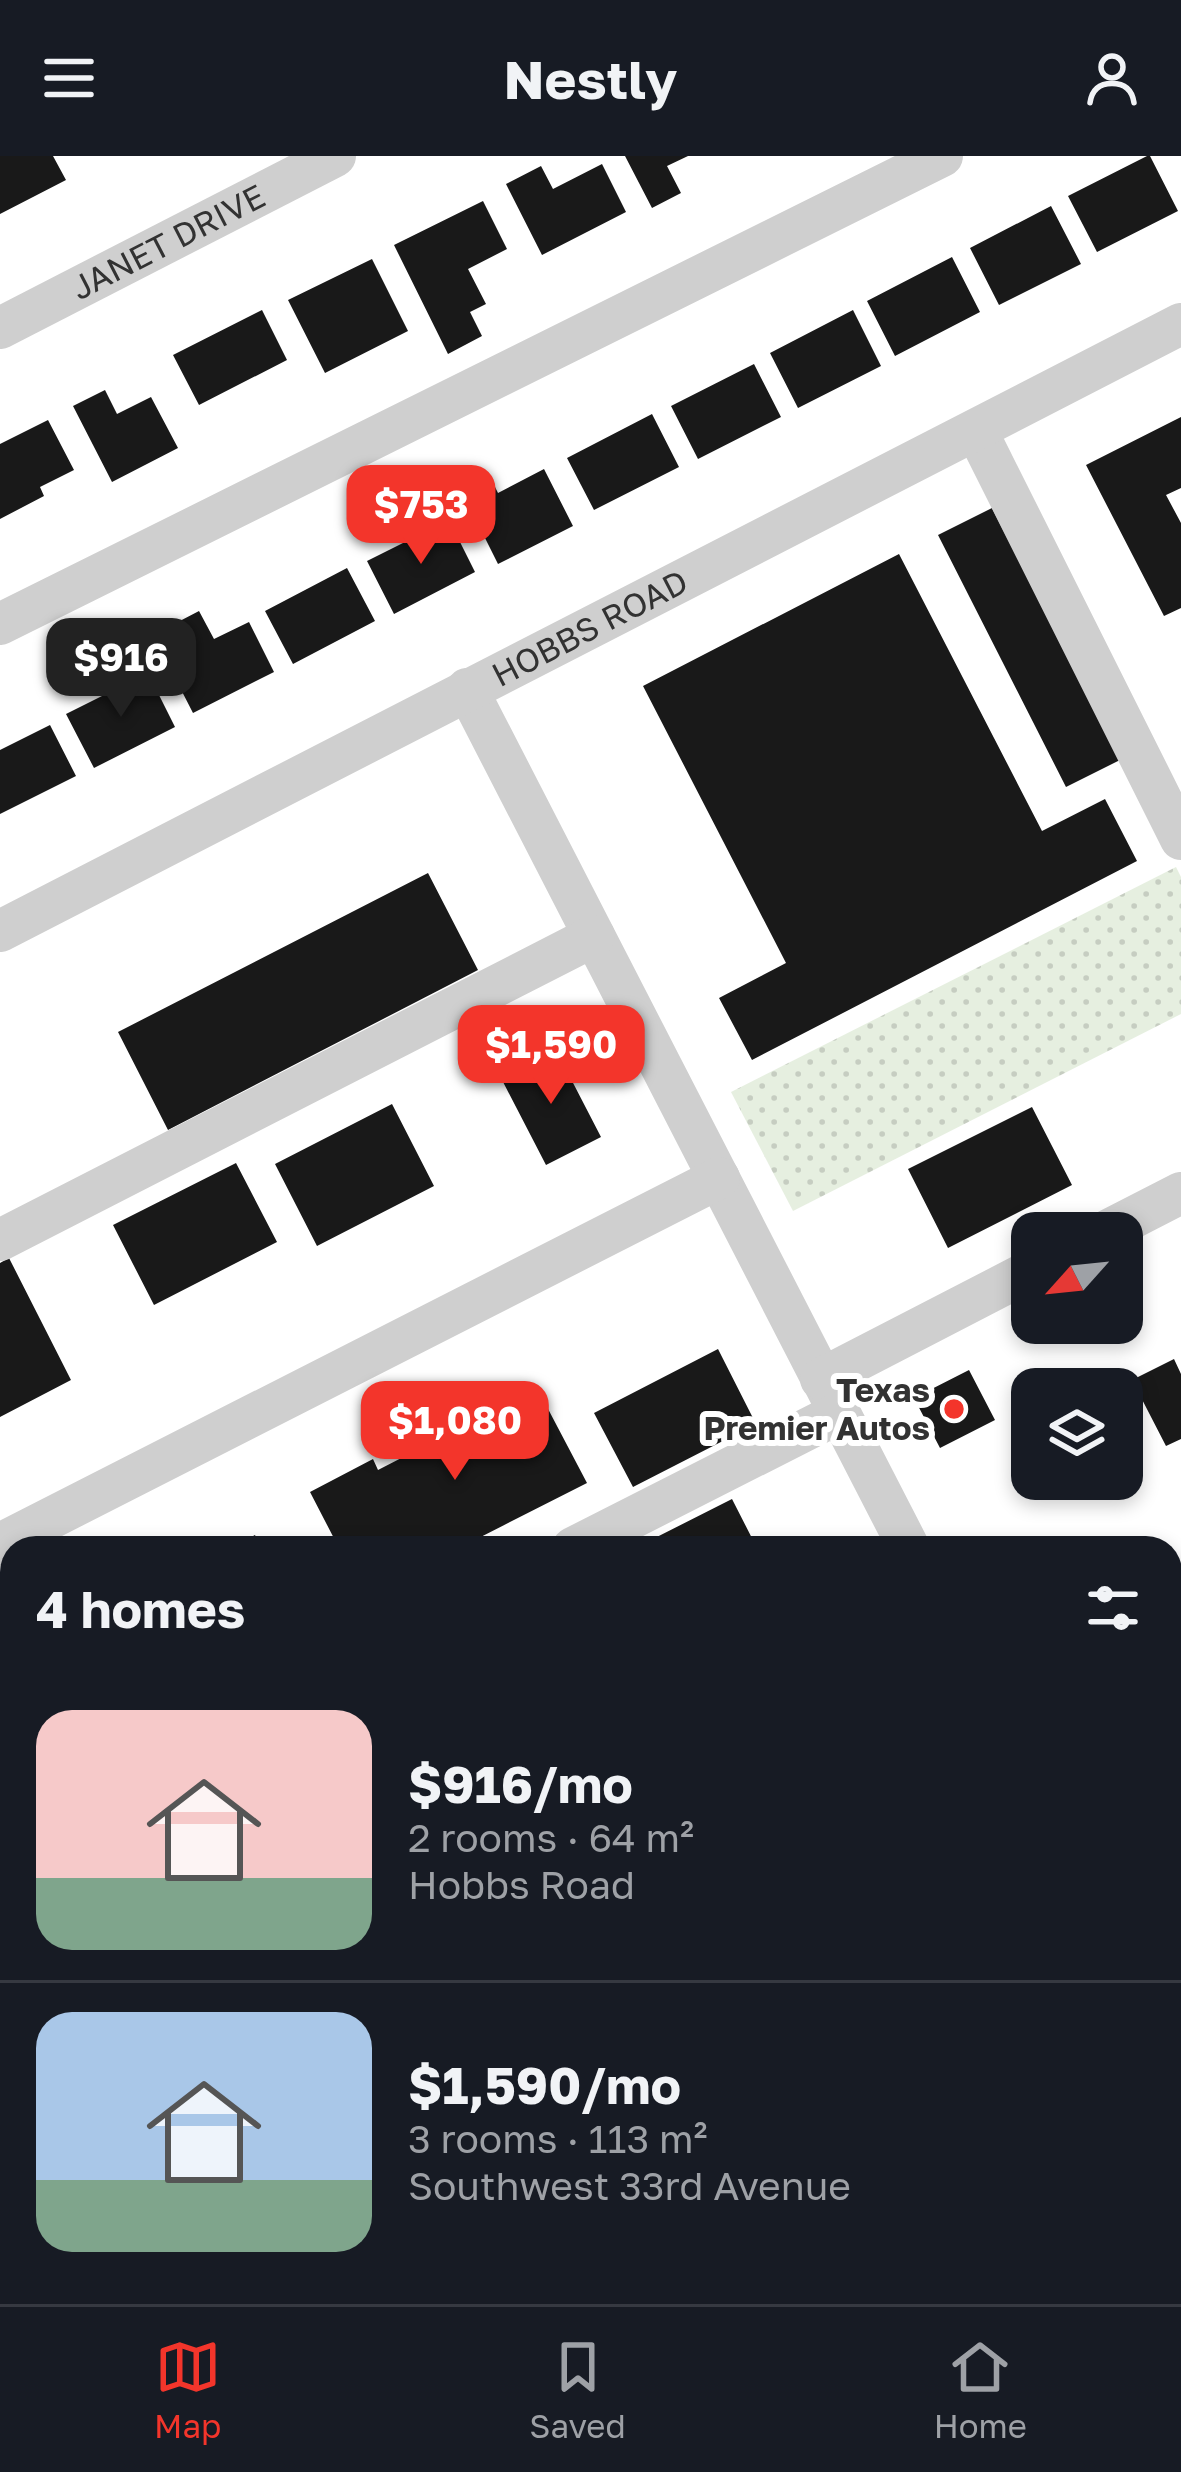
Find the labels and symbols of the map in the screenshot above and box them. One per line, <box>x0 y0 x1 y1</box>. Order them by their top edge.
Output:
street label: JANET DRIVE <box>65 175 271 307</box>
pin: $753 <box>350 465 492 567</box>
street label: HOBBS ROAD <box>485 561 694 694</box>
pin: $916 <box>50 618 192 720</box>
pin: $1,590 <box>453 1005 649 1107</box>
north arrow <box>1011 1212 1143 1344</box>
place label: Texas Premier Autos <box>703 1370 930 1447</box>
pin: $1,080 <box>357 1381 553 1483</box>
marker: Texas Premier Autos <box>941 1396 967 1422</box>

